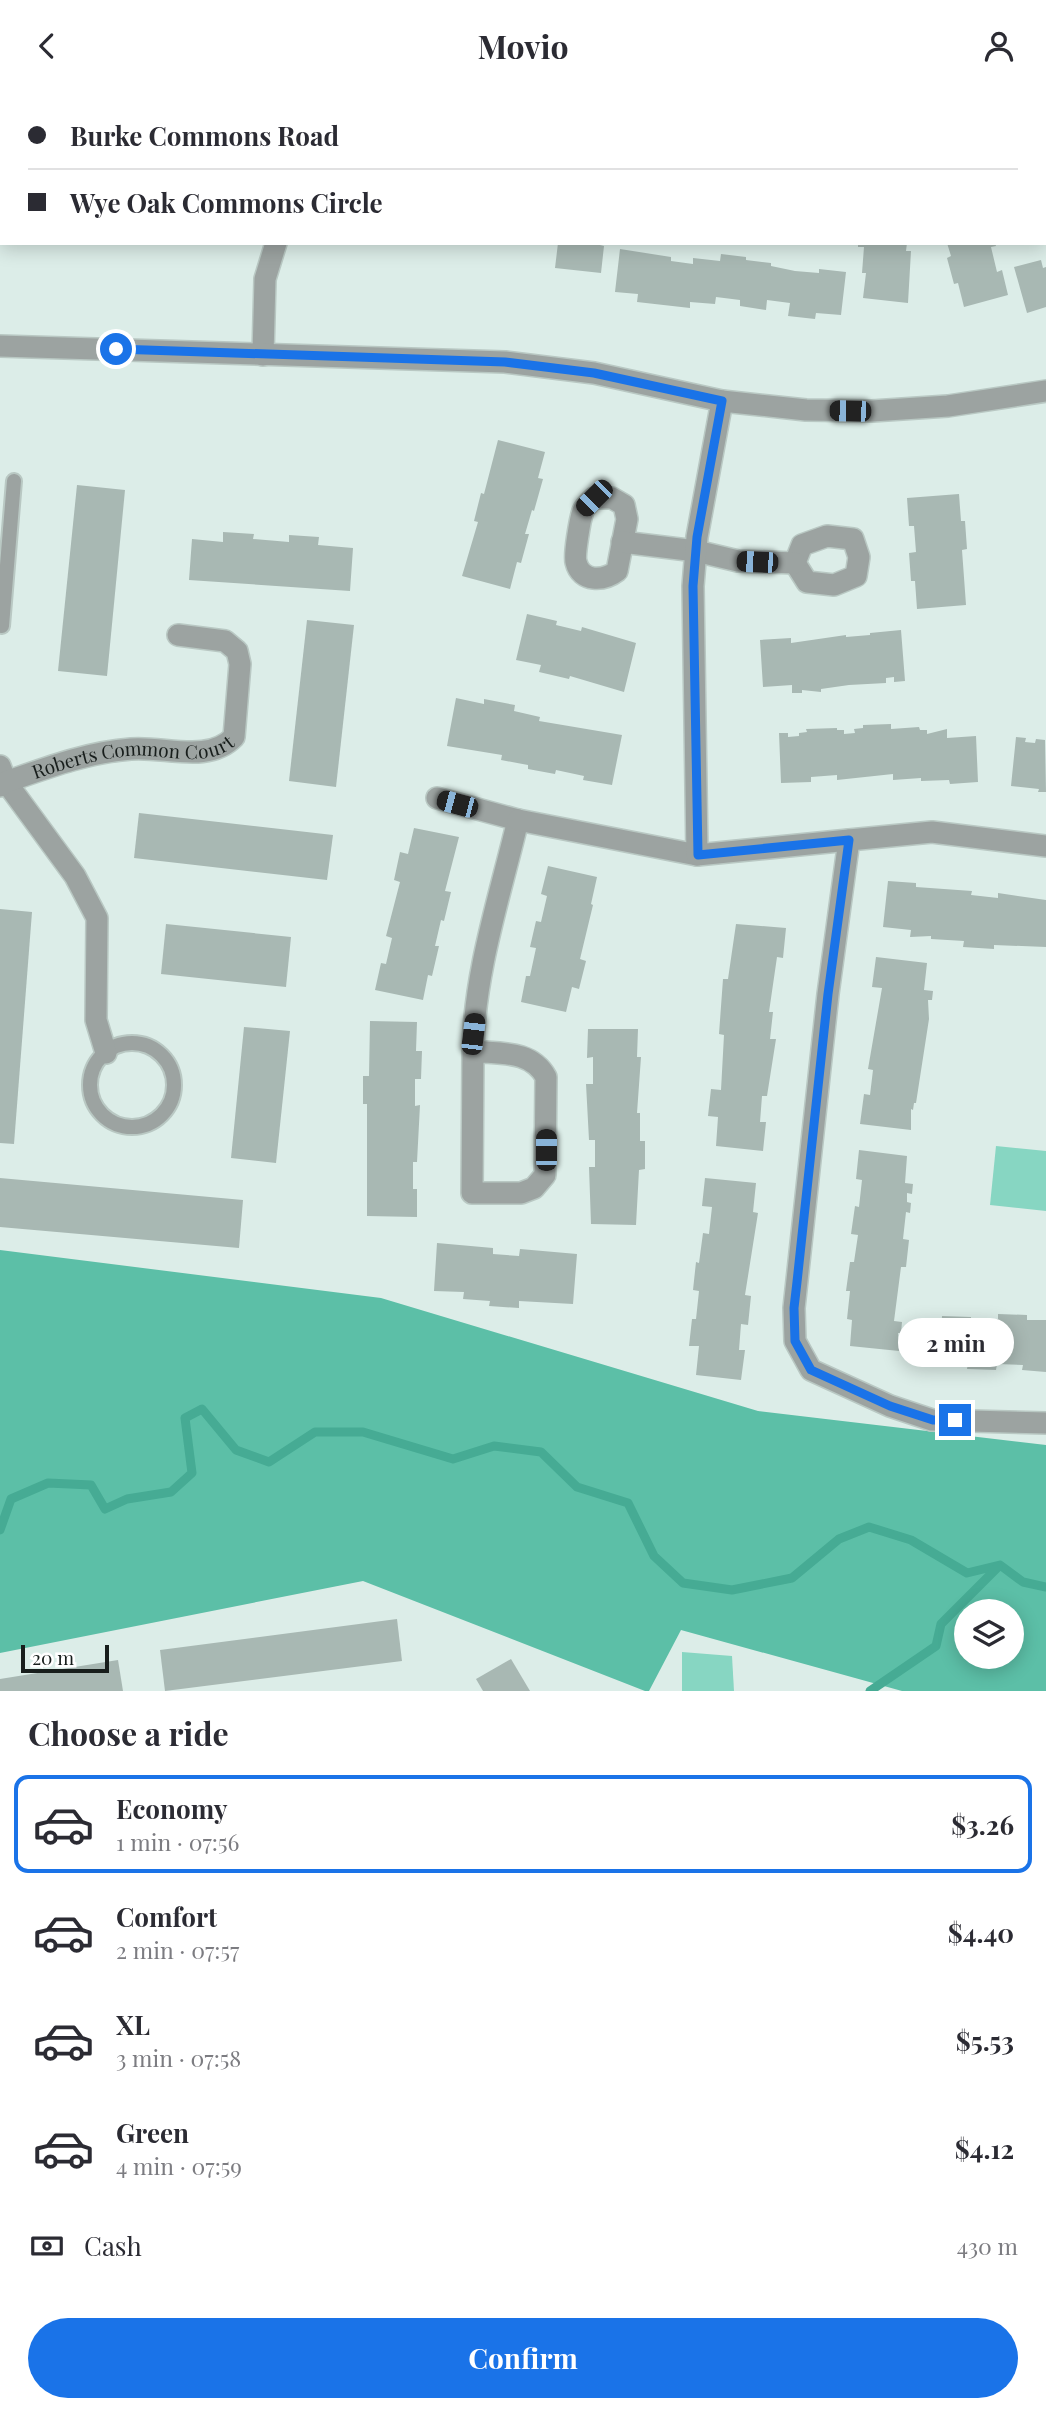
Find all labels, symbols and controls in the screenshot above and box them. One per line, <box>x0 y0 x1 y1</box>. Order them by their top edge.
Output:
text: Movio <box>477 24 569 67</box>
icon: back <box>28 27 66 65</box>
icon: person <box>980 27 1018 65</box>
text: Burke Commons Road <box>70 118 339 153</box>
text: Wye Oak Commons Circle <box>70 185 383 220</box>
route start <box>100 333 132 365</box>
car <box>829 400 872 422</box>
car <box>572 476 617 520</box>
car <box>736 551 779 573</box>
street label: Roberts Common Court <box>28 728 239 784</box>
car <box>434 788 481 820</box>
car <box>461 1012 486 1056</box>
car <box>536 1129 557 1171</box>
callout: 2 min <box>897 1319 1013 1367</box>
text: 2 min <box>926 1327 986 1358</box>
route end <box>939 1404 971 1436</box>
map controls <box>954 1599 1024 1669</box>
button: layers <box>954 1599 1024 1669</box>
scale bar <box>21 1642 108 1674</box>
text: 20 m <box>32 1644 74 1670</box>
text: Choose a ride <box>28 1711 229 1754</box>
text: Economy <box>116 1791 227 1826</box>
icon: car <box>32 1793 95 1856</box>
text: $3.26 <box>951 1807 1014 1842</box>
text: 1 min · 07:56 <box>116 1826 239 1857</box>
text: Comfort <box>116 1899 217 1934</box>
icon: car <box>32 1901 95 1964</box>
text: $4.40 <box>948 1915 1014 1950</box>
text: 2 min · 07:57 <box>116 1934 239 1965</box>
text: XL <box>116 2007 150 2042</box>
icon: car <box>32 2009 95 2072</box>
text: $5.53 <box>956 2023 1014 2058</box>
text: 3 min · 07:58 <box>116 2042 241 2073</box>
text: Green <box>116 2115 189 2150</box>
icon: car <box>32 2117 95 2180</box>
text: $4.12 <box>955 2131 1014 2166</box>
text: 4 min · 07:59 <box>116 2150 242 2181</box>
icon: cash <box>28 2227 66 2265</box>
text: Cash <box>84 2228 142 2263</box>
text: 430 m <box>957 2230 1018 2261</box>
button: Confirm <box>28 2318 1018 2398</box>

